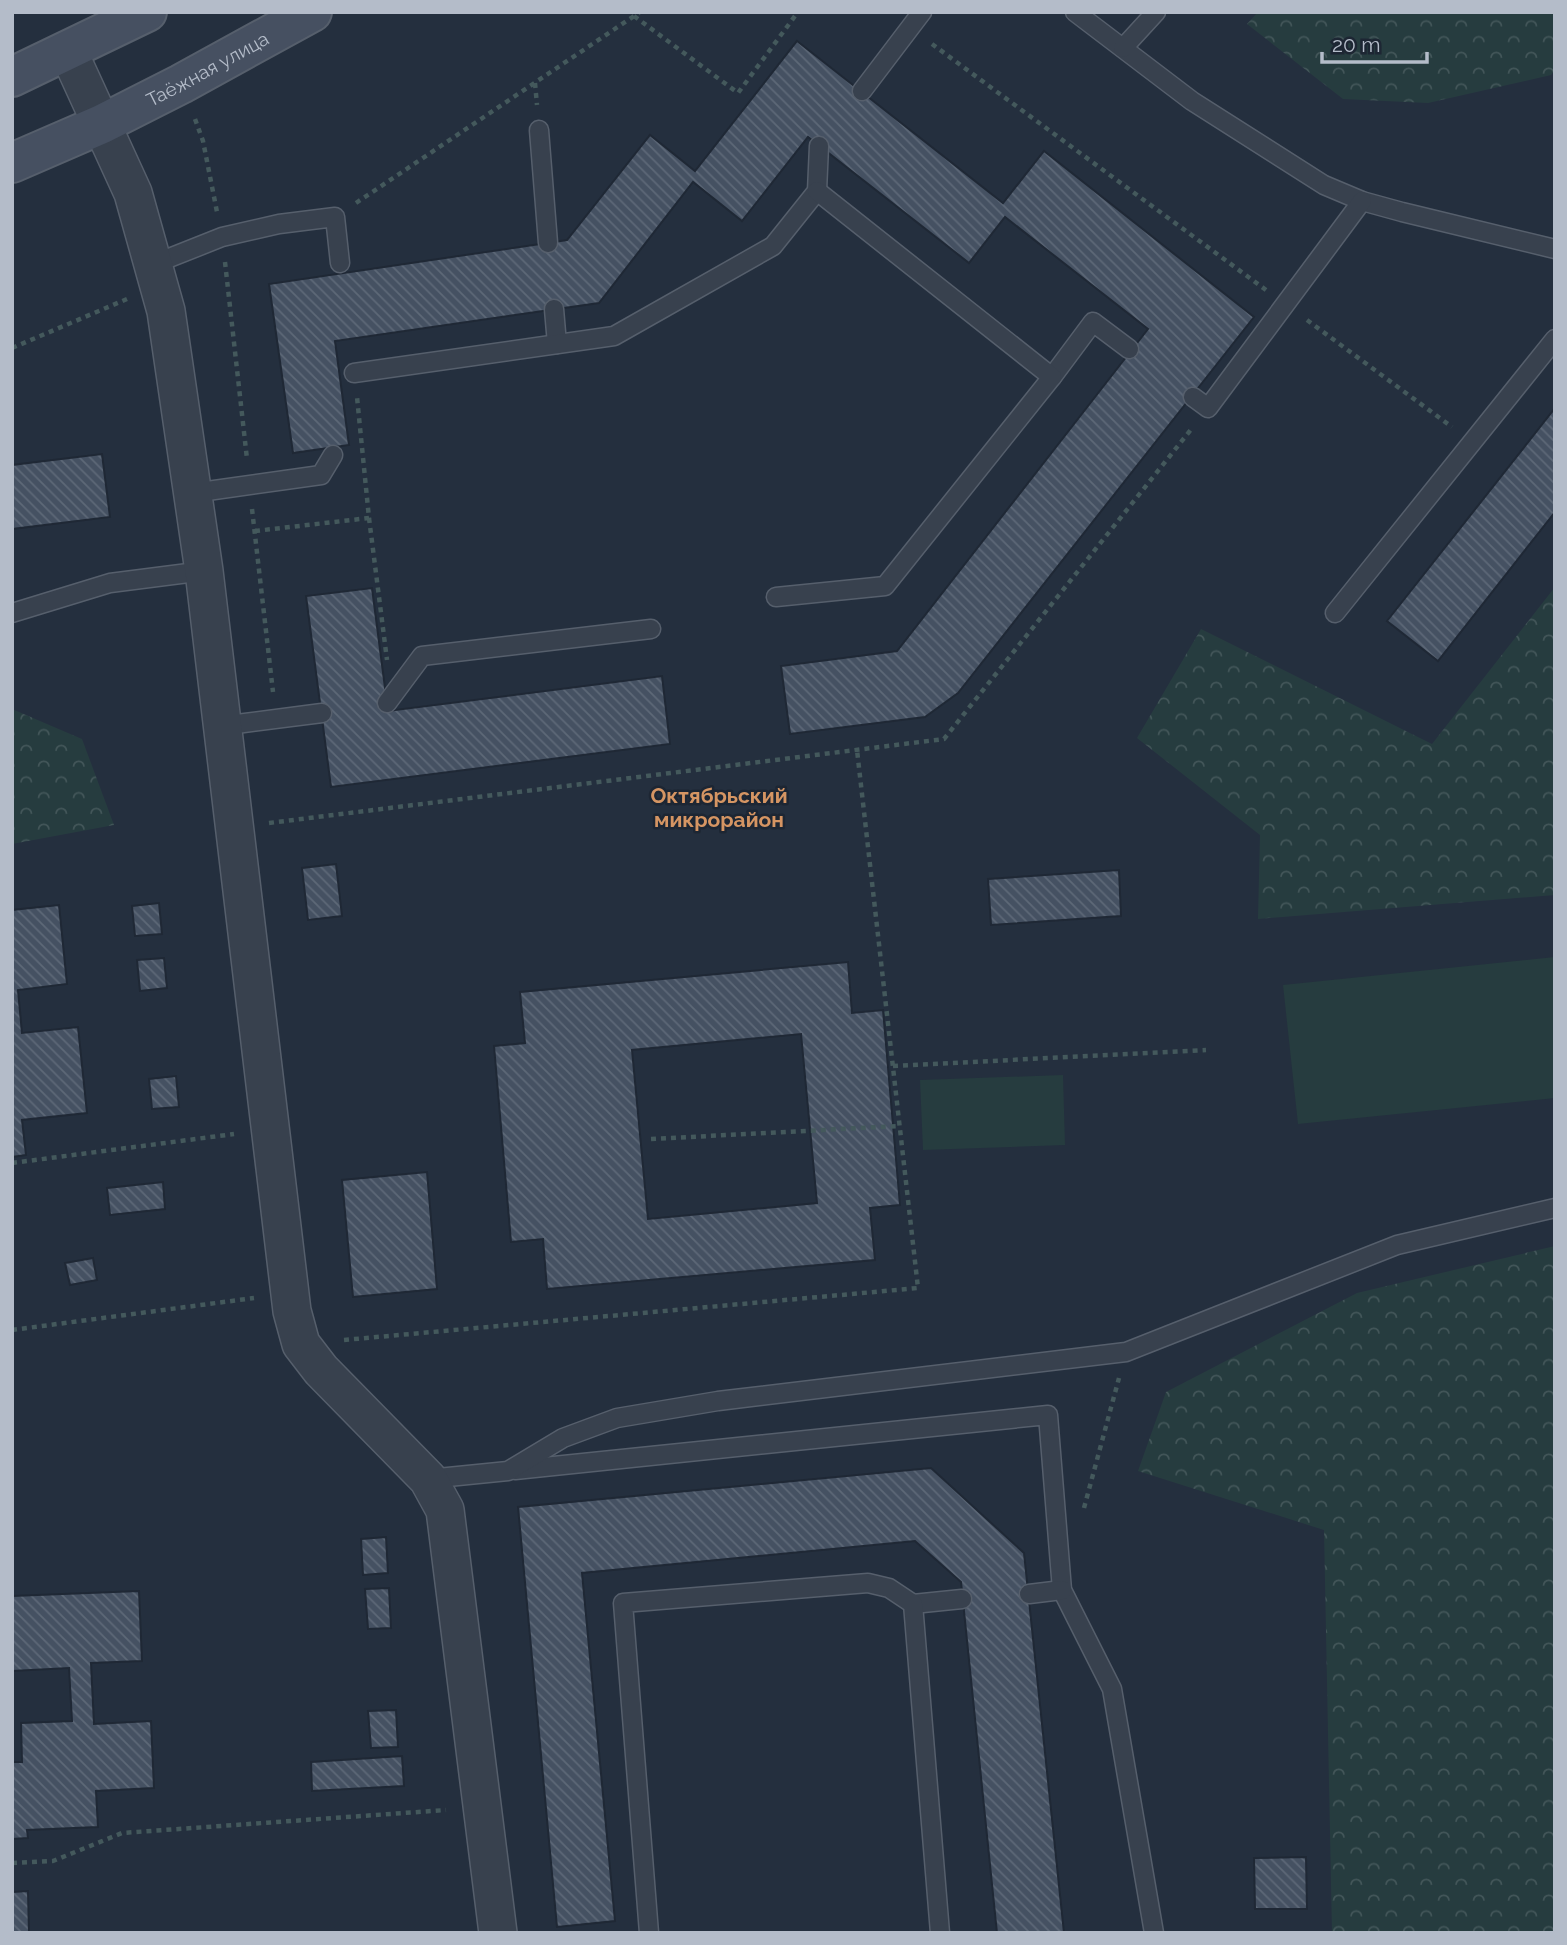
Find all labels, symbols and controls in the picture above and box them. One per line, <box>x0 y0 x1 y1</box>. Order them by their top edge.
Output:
scale bar <box>1322 21 1427 65</box>
street label: Таёжная улица <box>143 27 272 111</box>
text: 20 m <box>1332 32 1380 57</box>
district label: Октябрьский микрорайон <box>651 783 788 832</box>

